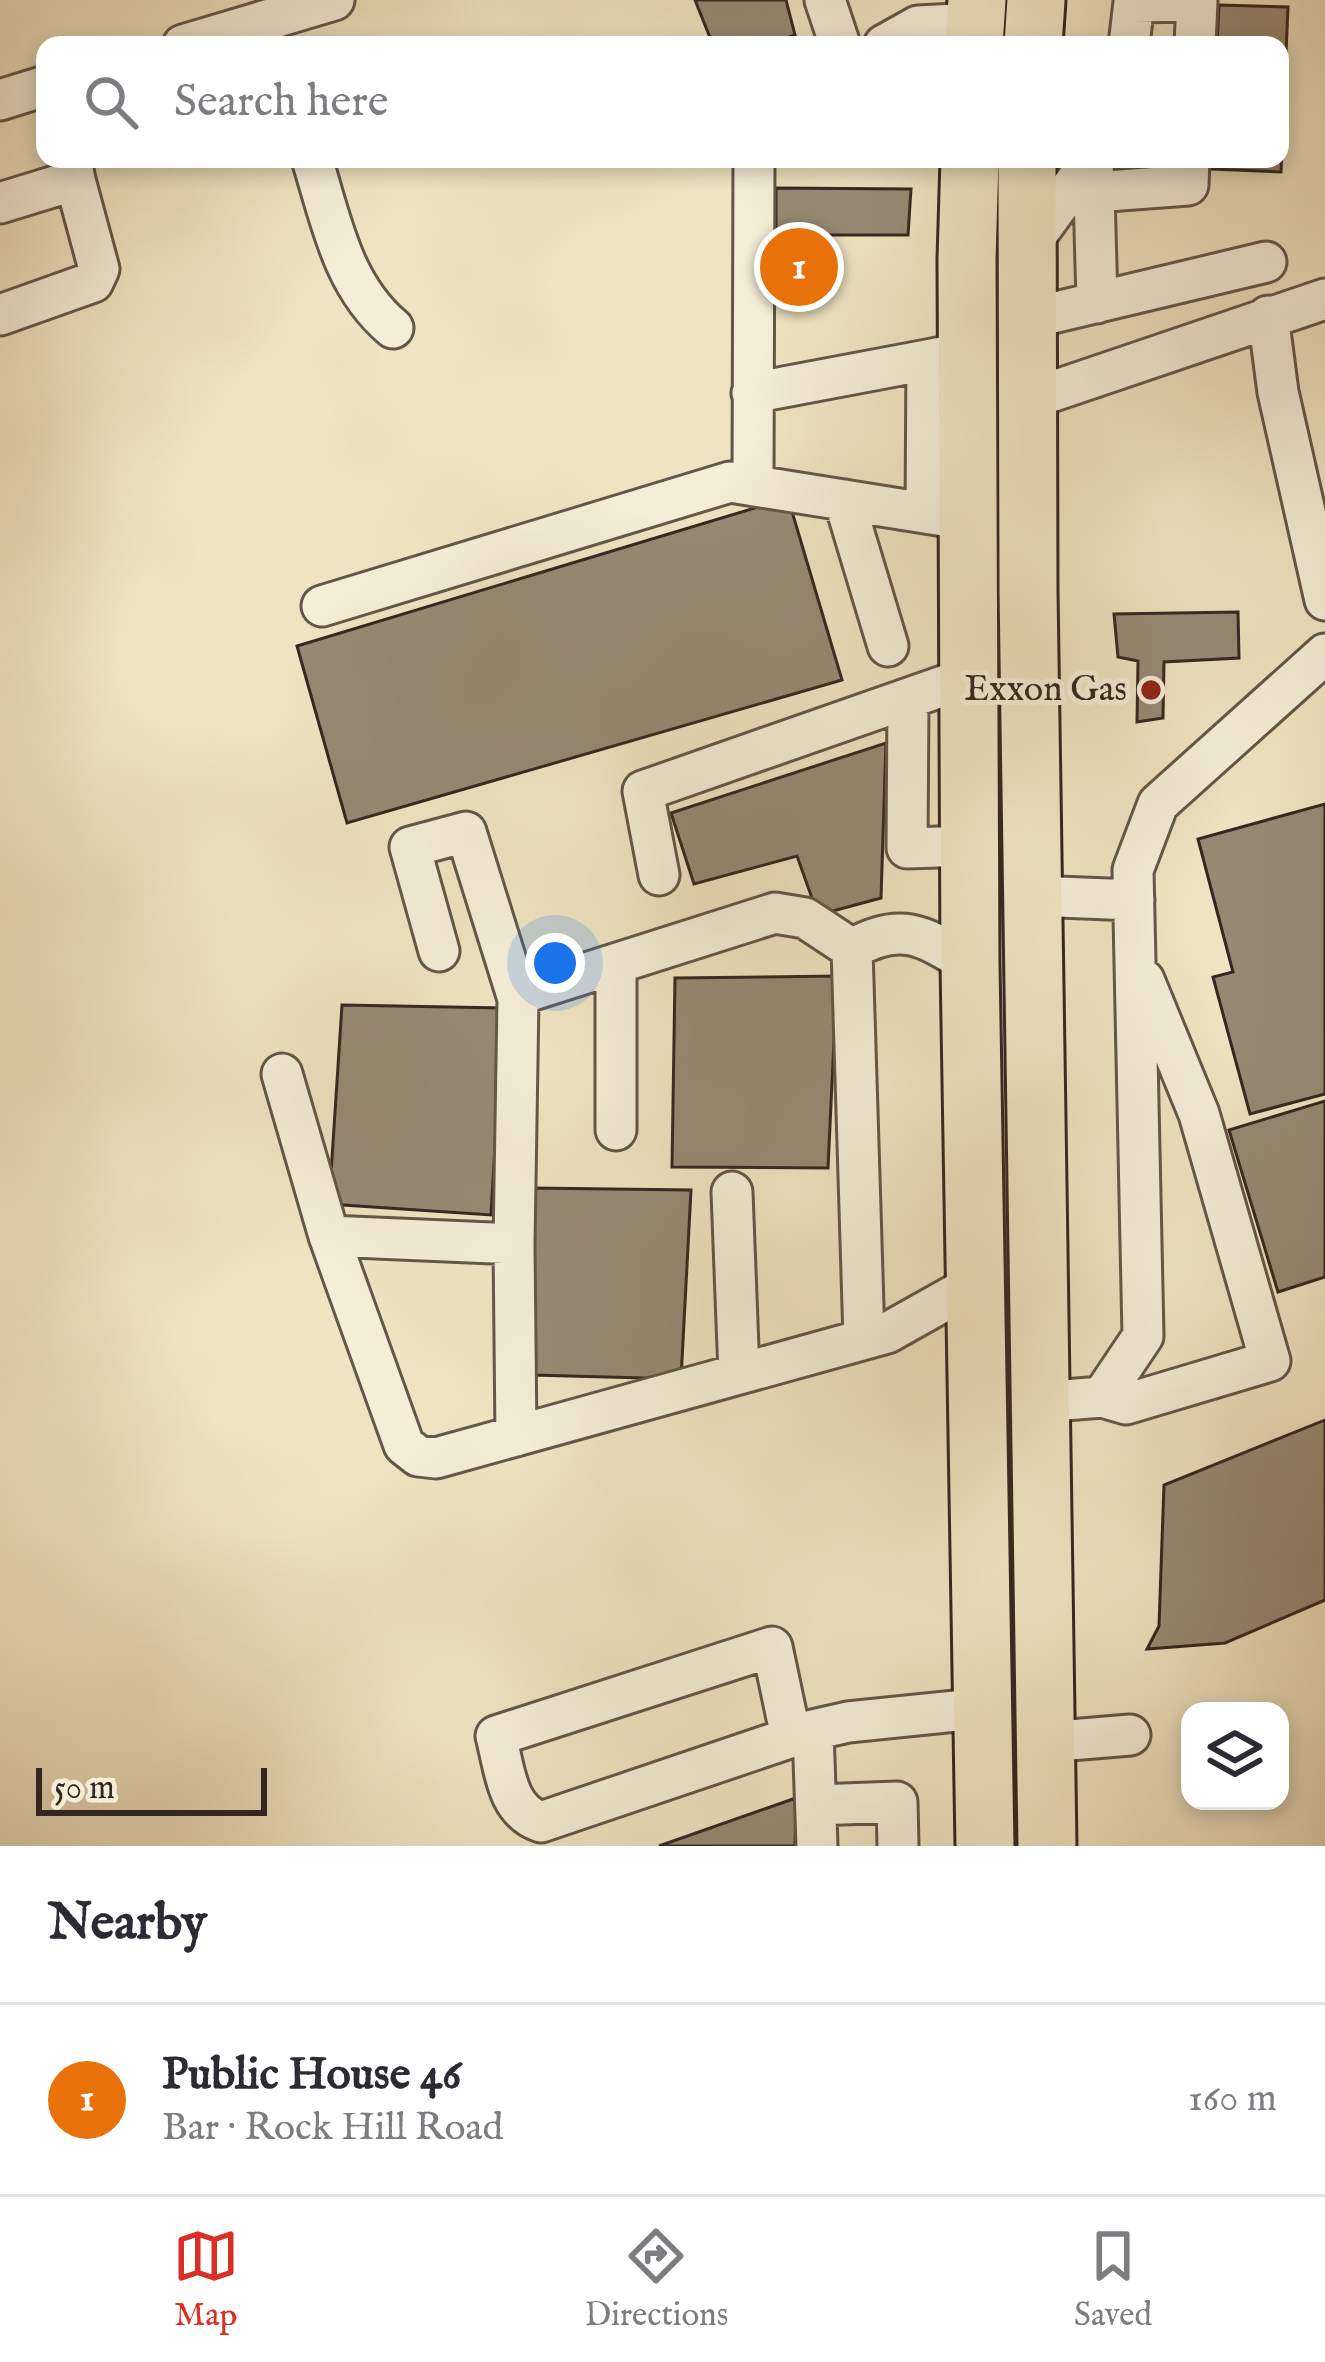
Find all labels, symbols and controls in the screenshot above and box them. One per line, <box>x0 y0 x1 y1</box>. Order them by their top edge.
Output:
search box <box>36 36 1289 168</box>
icon: search <box>78 69 144 135</box>
text: Search here <box>174 74 388 131</box>
pin: 1 <box>760 222 838 312</box>
place label: Exxon Gas <box>964 667 1127 713</box>
marker: Exxon Gas <box>1138 677 1164 703</box>
your location <box>525 933 585 993</box>
map controls <box>1181 1702 1289 1810</box>
button: layers <box>1181 1702 1289 1810</box>
scale bar <box>36 1762 267 1815</box>
text: 50 m <box>54 1768 115 1810</box>
text: Nearby <box>48 1892 207 1957</box>
text: Public House 46 <box>162 2047 461 2104</box>
text: 1 <box>80 2075 94 2124</box>
text: 160 m <box>1188 2075 1277 2124</box>
text: Bar · Rock Hill Road <box>162 2104 503 2153</box>
tab: Map <box>173 2223 239 2337</box>
tab: Directions <box>585 2223 728 2337</box>
tab: Saved <box>1074 2223 1152 2337</box>

